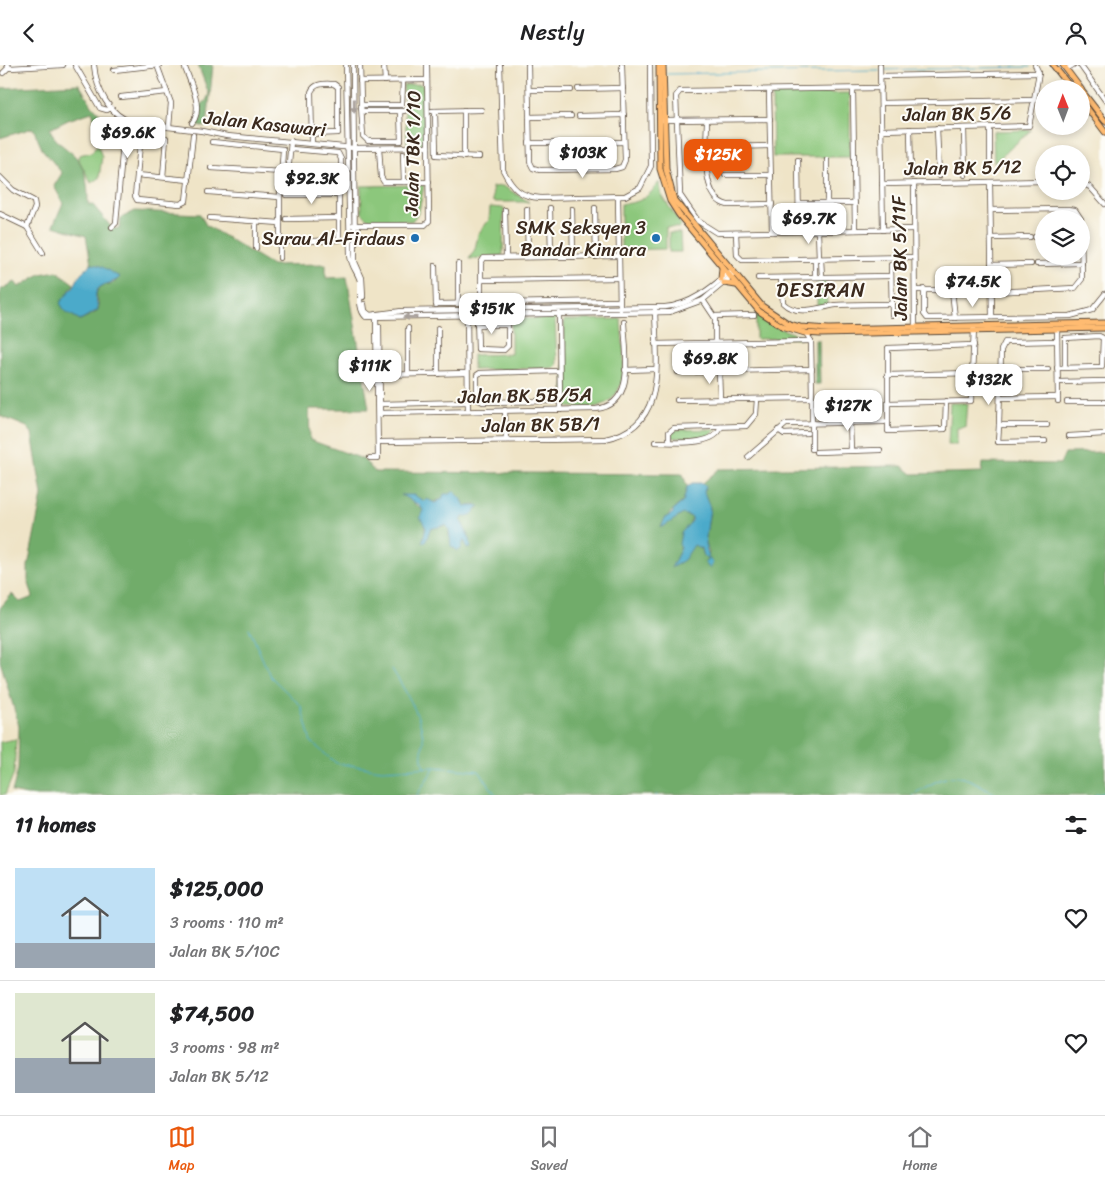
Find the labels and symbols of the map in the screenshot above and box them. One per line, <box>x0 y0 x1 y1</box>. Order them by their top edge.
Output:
north arrow <box>1035 80 1090 135</box>
street label: Jalan TBK 1/10 <box>395 90 430 217</box>
street label: Jalan BK 5/6 <box>901 96 1012 131</box>
one-way arrow <box>350 99 358 115</box>
street label: Jalan Kasawari <box>201 101 328 146</box>
pin: $69.6K <box>87 117 169 159</box>
pin: $103K <box>548 137 618 179</box>
pin: $125K <box>683 139 753 181</box>
street label: Jalan BK 5/12 <box>903 150 1022 185</box>
pin: $92.3K <box>271 163 353 205</box>
street label: Jalan BK 5/11F <box>882 195 917 322</box>
pin: $69.7K <box>768 203 850 245</box>
place label: SMK Seksyen 3 Bandar Kinrara <box>516 211 647 266</box>
place label: Surau Al-Firdaus <box>262 222 405 255</box>
marker: Surau Al-Firdaus <box>409 232 421 244</box>
marker: SMK Seksyen 3 Bandar Kinrara <box>650 232 662 244</box>
pin: $74.5K <box>932 265 1014 308</box>
district label: DESIRAN <box>776 273 866 308</box>
pin: $151K <box>457 293 527 335</box>
one-way arrow <box>402 313 418 321</box>
pin: $69.8K <box>669 343 751 385</box>
pin: $111K <box>335 349 405 392</box>
pin: $132K <box>954 363 1024 406</box>
street label: Jalan BK 5B/5A <box>457 378 592 413</box>
pin: $127K <box>813 389 883 432</box>
street label: Jalan BK 5B/1 <box>481 407 600 442</box>

